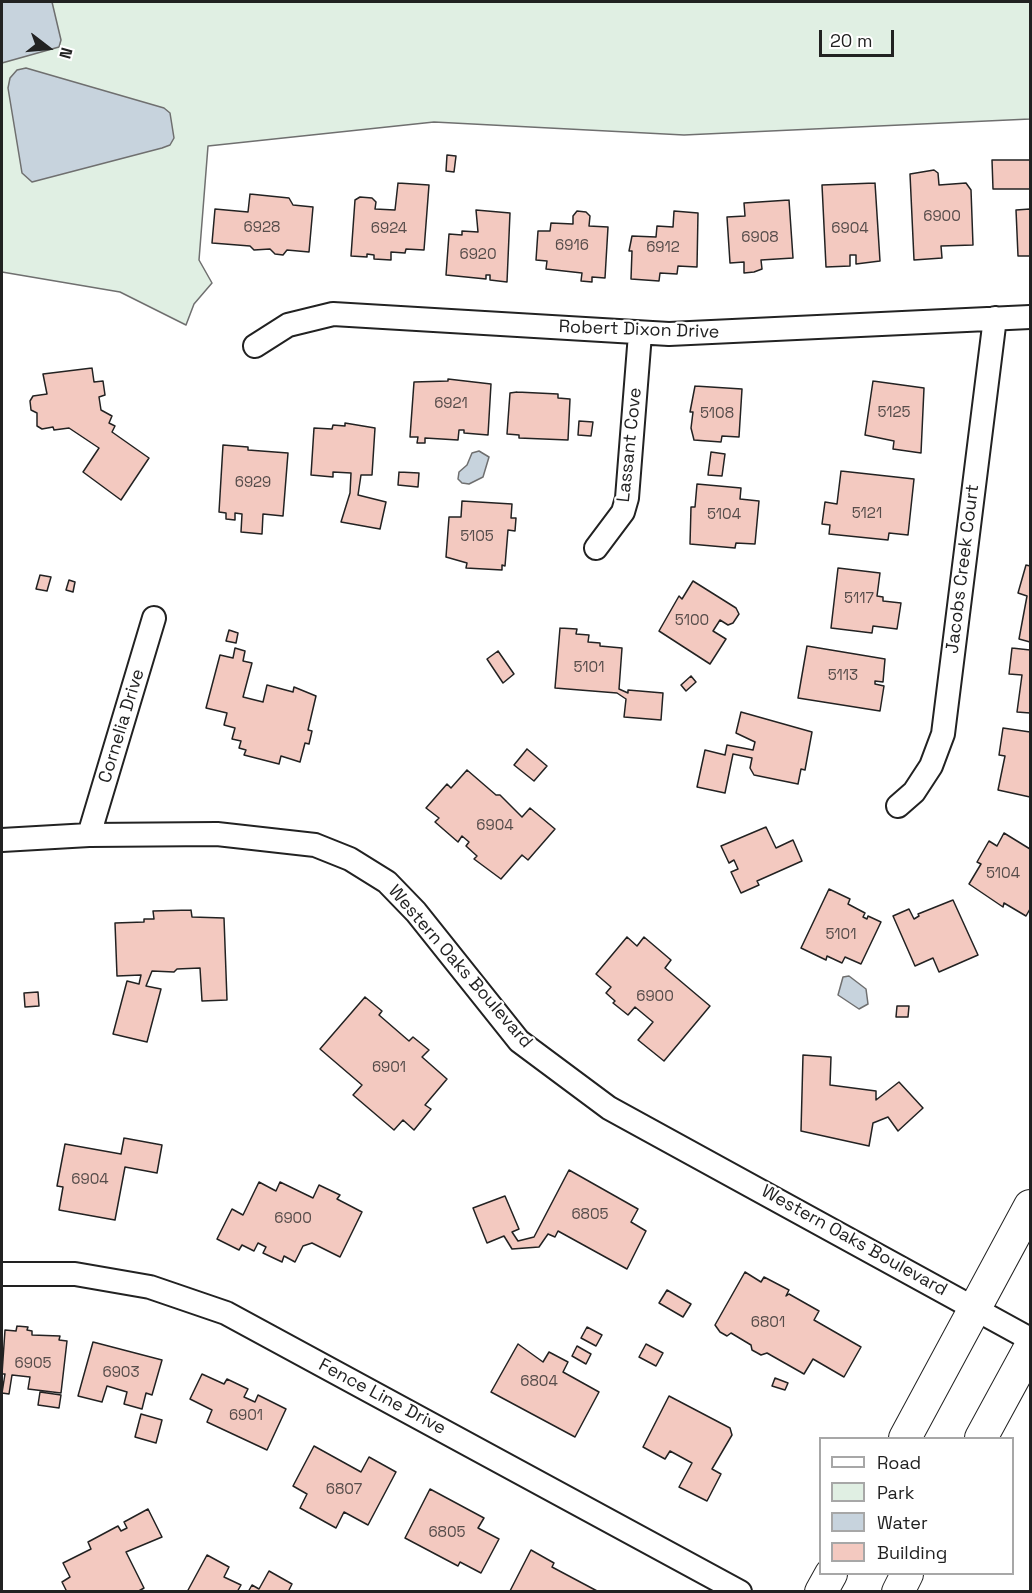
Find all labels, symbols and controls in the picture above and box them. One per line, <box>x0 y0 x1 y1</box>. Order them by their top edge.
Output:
north arrow <box>18 18 78 78</box>
scale bar <box>822 18 897 56</box>
text: 20 m <box>830 29 873 52</box>
text: N <box>54 45 77 61</box>
house number: 6900 <box>923 208 961 226</box>
house number: 6928 <box>244 219 280 237</box>
house number: 6924 <box>371 220 407 238</box>
house number: 6904 <box>831 220 869 238</box>
house number: 6908 <box>741 229 779 247</box>
house number: 6916 <box>555 237 589 255</box>
house number: 6912 <box>646 239 680 257</box>
house number: 6920 <box>459 246 497 264</box>
street label: Robert Dixon Drive <box>558 316 720 344</box>
street label: Lassant Cove <box>613 387 647 503</box>
house number: 6921 <box>434 395 468 413</box>
house number: 5125 <box>877 404 911 422</box>
house number: 5108 <box>700 405 734 423</box>
house number: 6929 <box>235 474 271 492</box>
street label: Jacobs Creek Court <box>942 483 984 655</box>
house number: 5121 <box>852 505 882 523</box>
house number: 5104 <box>707 506 741 524</box>
house number: 5105 <box>460 528 494 546</box>
house number: 5117 <box>844 590 874 608</box>
house number: 5100 <box>675 612 709 630</box>
house number: 5101 <box>574 659 604 677</box>
street label: Cornelia Drive <box>94 666 150 786</box>
house number: 5113 <box>828 667 858 685</box>
house number: 6904 <box>476 817 514 835</box>
house number: 5104 <box>986 865 1020 883</box>
street label: Western Oaks Boulevard <box>383 881 537 1053</box>
house number: 5101 <box>826 926 856 944</box>
house number: 6900 <box>636 988 674 1006</box>
house number: 6901 <box>372 1059 406 1077</box>
house number: 6904 <box>71 1171 109 1189</box>
street label: Western Oaks Boulevard <box>757 1181 951 1301</box>
house number: 6805 <box>571 1206 609 1224</box>
house number: 6900 <box>274 1210 312 1228</box>
house number: 6801 <box>751 1314 785 1332</box>
street label: Fence Line Drive <box>315 1354 449 1440</box>
house number: 6905 <box>15 1355 51 1373</box>
house number: 6903 <box>102 1364 140 1382</box>
house number: 6804 <box>520 1373 558 1391</box>
house number: 6901 <box>229 1407 263 1425</box>
legend <box>819 1437 1014 1575</box>
text: Road <box>877 1451 921 1474</box>
house number: 6807 <box>326 1481 362 1499</box>
text: Park <box>877 1481 914 1504</box>
text: Water <box>877 1511 928 1534</box>
house number: 6805 <box>428 1524 466 1542</box>
text: Building <box>877 1541 947 1564</box>

